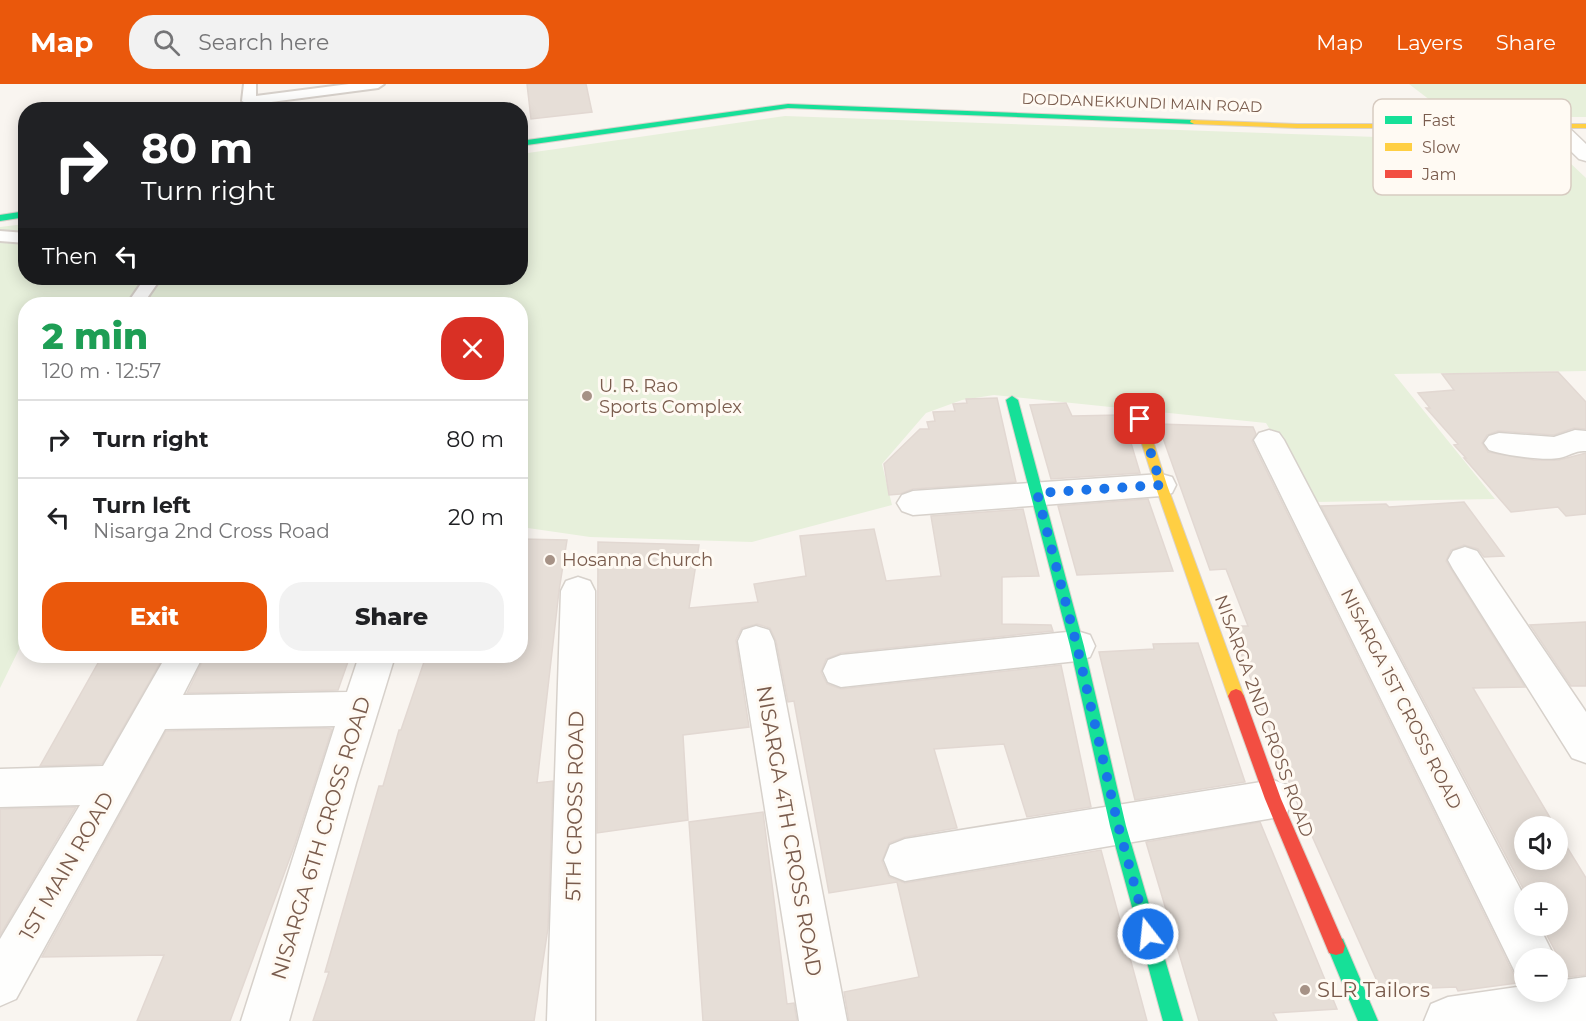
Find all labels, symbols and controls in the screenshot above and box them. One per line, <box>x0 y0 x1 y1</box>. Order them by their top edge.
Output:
search box <box>129 15 549 69</box>
text: Map <box>30 25 93 59</box>
icon: search <box>150 26 183 59</box>
text: Search here <box>198 29 329 56</box>
text: Map <box>1316 30 1363 55</box>
text: Layers <box>1396 30 1463 55</box>
text: Share <box>1496 30 1556 55</box>
street label: DODDANEKKUNDI MAIN ROAD <box>1021 89 1263 116</box>
legend <box>1373 99 1571 195</box>
text: Fast <box>1422 111 1456 130</box>
text: 80 m <box>141 122 253 174</box>
icon: right <box>42 126 120 204</box>
text: Slow <box>1422 138 1460 157</box>
text: Jam <box>1421 165 1456 184</box>
text: Turn right <box>141 174 276 207</box>
icon: left <box>110 240 143 273</box>
text: Then <box>42 243 98 270</box>
text: 2 min <box>42 314 148 358</box>
button: close <box>441 317 504 380</box>
text: 120 m · 12:57 <box>42 359 161 383</box>
place label: U. R. Rao Sports Complex <box>599 375 742 418</box>
marker: U. R. Rao Sports Complex <box>580 389 594 403</box>
pin <box>1114 393 1165 444</box>
icon: arrive <box>1123 402 1156 435</box>
icon: right <box>42 423 75 456</box>
text: Turn right <box>93 426 208 453</box>
text: 80 m <box>446 426 504 453</box>
text: Turn left <box>93 492 191 519</box>
icon: left <box>42 501 75 534</box>
text: 20 m <box>448 504 504 531</box>
text: Nisarga 2nd Cross Road <box>93 519 330 543</box>
place label: Hosanna Church <box>562 549 713 571</box>
marker: Hosanna Church <box>543 553 557 567</box>
button: Exit <box>42 582 267 651</box>
button: Share <box>279 582 504 651</box>
street label: NISARGA 1ST CROSS ROAD <box>1336 585 1466 813</box>
street label: NISARGA 2ND CROSS ROAD <box>1210 592 1318 840</box>
street label: NISARGA 4TH CROSS ROAD <box>752 684 827 978</box>
street label: NISARGA 6TH CROSS ROAD <box>266 693 376 982</box>
street label: 5TH CROSS ROAD <box>560 711 589 901</box>
street label: 1ST MAIN ROAD <box>14 787 119 944</box>
map controls <box>1514 816 1568 1002</box>
button: sound <box>1514 816 1568 870</box>
button: + <box>1514 882 1568 936</box>
position arrow <box>1116 902 1180 966</box>
button: − <box>1514 948 1568 1002</box>
place label: SLR Tailors <box>1317 977 1430 1002</box>
marker: SLR Tailors <box>1298 983 1312 997</box>

